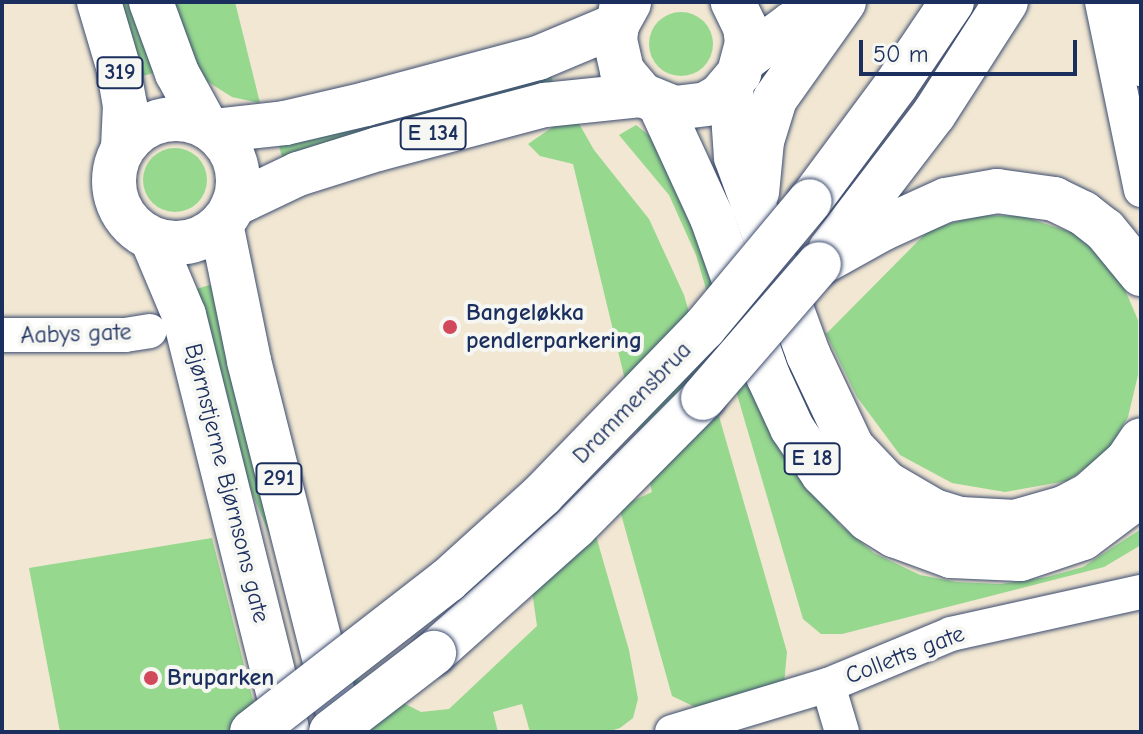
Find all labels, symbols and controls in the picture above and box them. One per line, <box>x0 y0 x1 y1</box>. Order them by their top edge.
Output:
scale bar <box>863 24 1081 74</box>
text: 50 m <box>873 40 929 68</box>
road number: 319 <box>96 55 144 91</box>
road number: E 134 <box>399 116 467 152</box>
place label: Bangeløkka pendlerparkering <box>466 299 642 355</box>
street label: Aabys gate <box>20 318 132 350</box>
marker: Bangeløkka pendlerparkering <box>441 318 459 336</box>
street label: Drammensbrua <box>567 336 697 470</box>
street label: Bjørnstjerne Bjørnsons gate <box>178 340 276 626</box>
road number: E 18 <box>782 441 842 477</box>
road number: 291 <box>255 461 303 497</box>
street label: Colletts gate <box>841 619 969 691</box>
place label: Bruparken <box>167 664 274 692</box>
marker: Bruparken <box>142 669 160 687</box>

